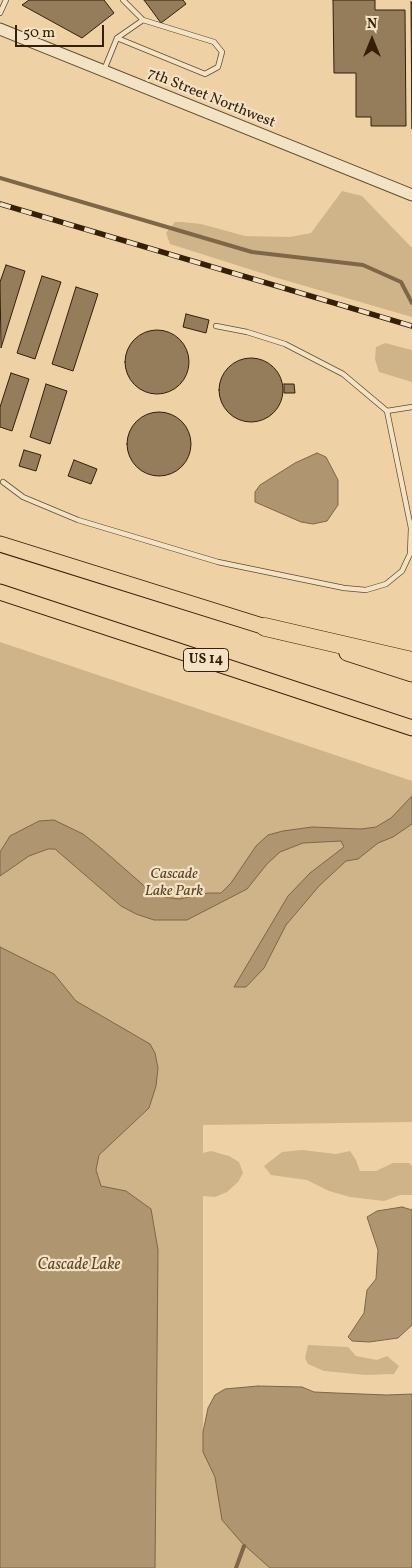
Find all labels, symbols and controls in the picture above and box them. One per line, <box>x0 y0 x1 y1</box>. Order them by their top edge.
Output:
scale bar <box>18 15 106 47</box>
north arrow <box>347 15 397 65</box>
text: N <box>367 15 377 34</box>
text: 50 m <box>23 23 55 44</box>
street label: 7th Street Northwest <box>145 65 277 133</box>
road number: US 14 <box>184 648 228 672</box>
park label: Cascade Lake Park <box>145 866 203 901</box>
water label: Cascade Lake <box>38 1256 120 1276</box>

